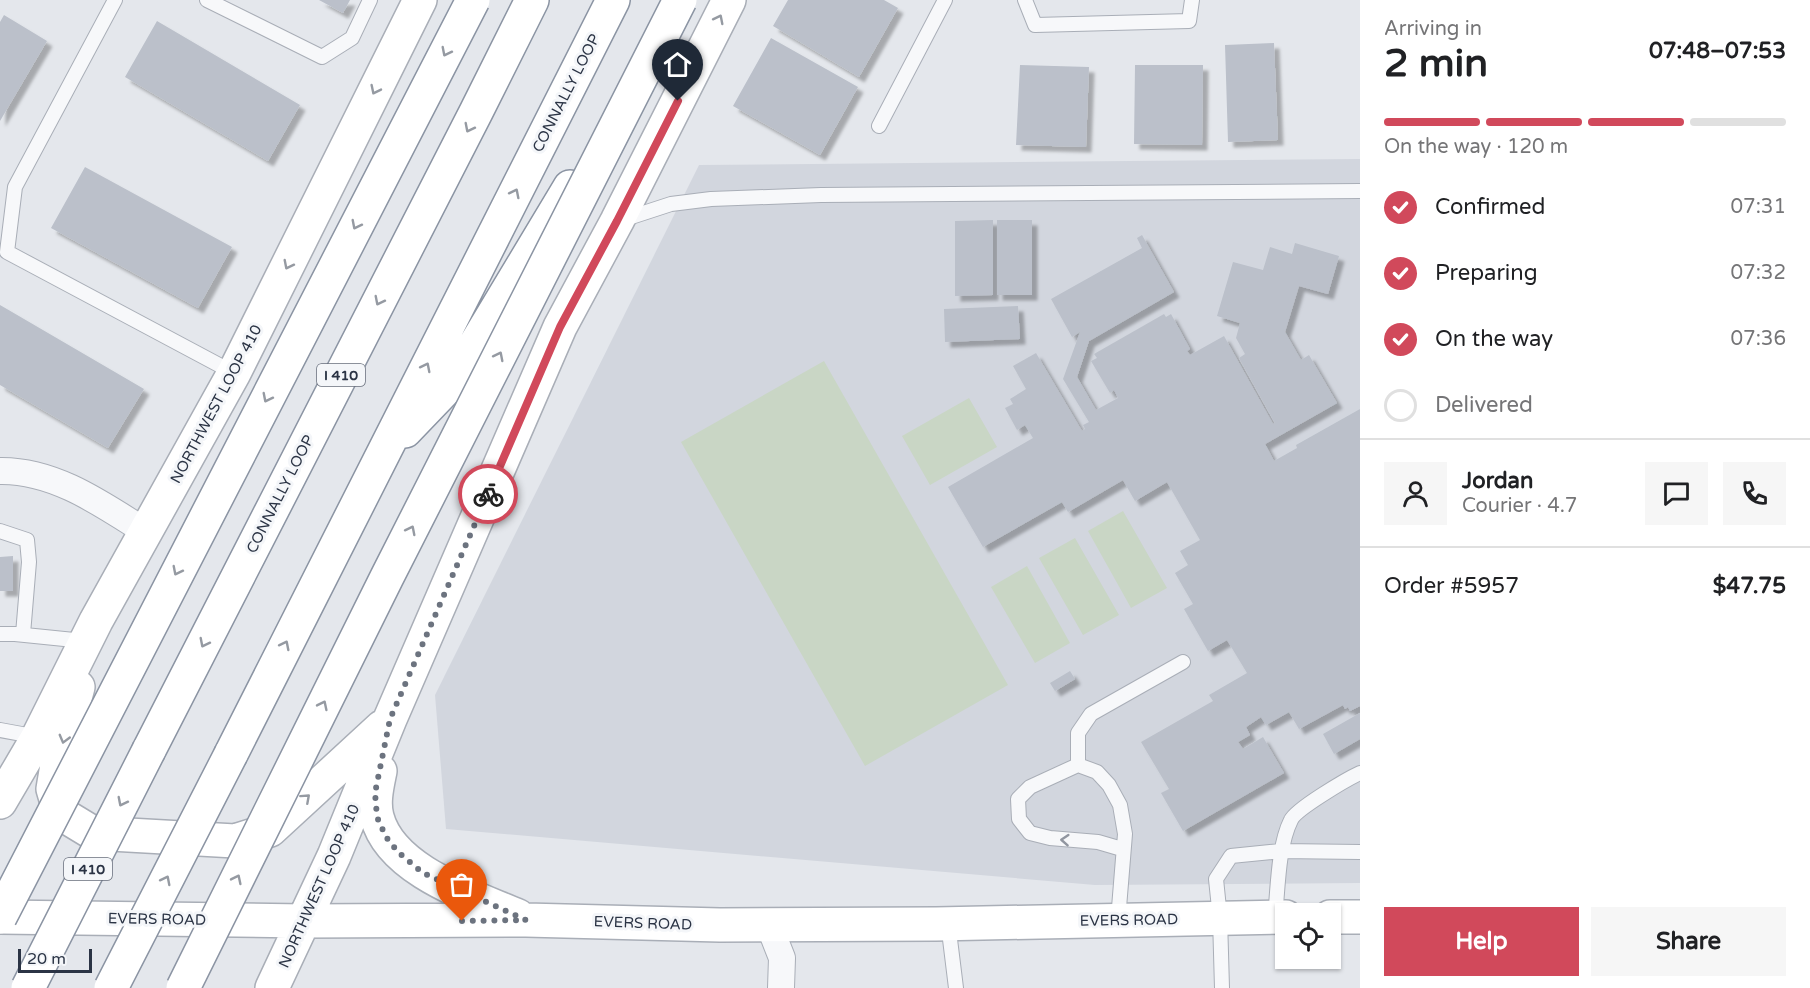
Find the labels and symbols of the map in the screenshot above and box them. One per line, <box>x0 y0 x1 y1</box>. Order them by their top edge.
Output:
one-way arrow <box>712 15 723 26</box>
street label: CONNALLY LOOP <box>528 31 604 155</box>
pin <box>652 39 703 101</box>
one-way arrow <box>442 46 453 56</box>
one-way arrow <box>371 84 383 95</box>
one-way arrow <box>464 121 476 132</box>
one-way arrow <box>507 189 519 200</box>
one-way arrow <box>352 219 363 229</box>
one-way arrow <box>284 258 296 269</box>
one-way arrow <box>375 295 387 306</box>
street label: NORTHWEST LOOP 410 <box>166 322 266 486</box>
one-way arrow <box>492 352 503 363</box>
one-way arrow <box>419 363 430 374</box>
road number: I 410 <box>317 364 365 386</box>
one-way arrow <box>262 392 274 403</box>
street label: CONNALLY LOOP <box>242 432 318 556</box>
courier <box>458 464 518 524</box>
one-way arrow <box>403 526 415 537</box>
one-way arrow <box>173 565 184 576</box>
one-way arrow <box>200 636 211 647</box>
one-way arrow <box>278 640 290 651</box>
one-way arrow <box>316 700 328 711</box>
one-way arrow <box>59 734 72 744</box>
one-way arrow <box>299 794 309 805</box>
one-way arrow <box>118 796 130 807</box>
street label: NORTHWEST LOOP 410 <box>275 801 363 971</box>
one-way arrow <box>1060 833 1069 846</box>
road number: I 410 <box>64 858 112 880</box>
pin <box>436 859 487 921</box>
one-way arrow <box>159 875 170 886</box>
one-way arrow <box>229 875 241 886</box>
street label: EVERS ROAD <box>108 909 206 929</box>
street label: EVERS ROAD <box>1080 910 1178 930</box>
street label: EVERS ROAD <box>593 912 693 934</box>
scale bar <box>18 946 92 974</box>

